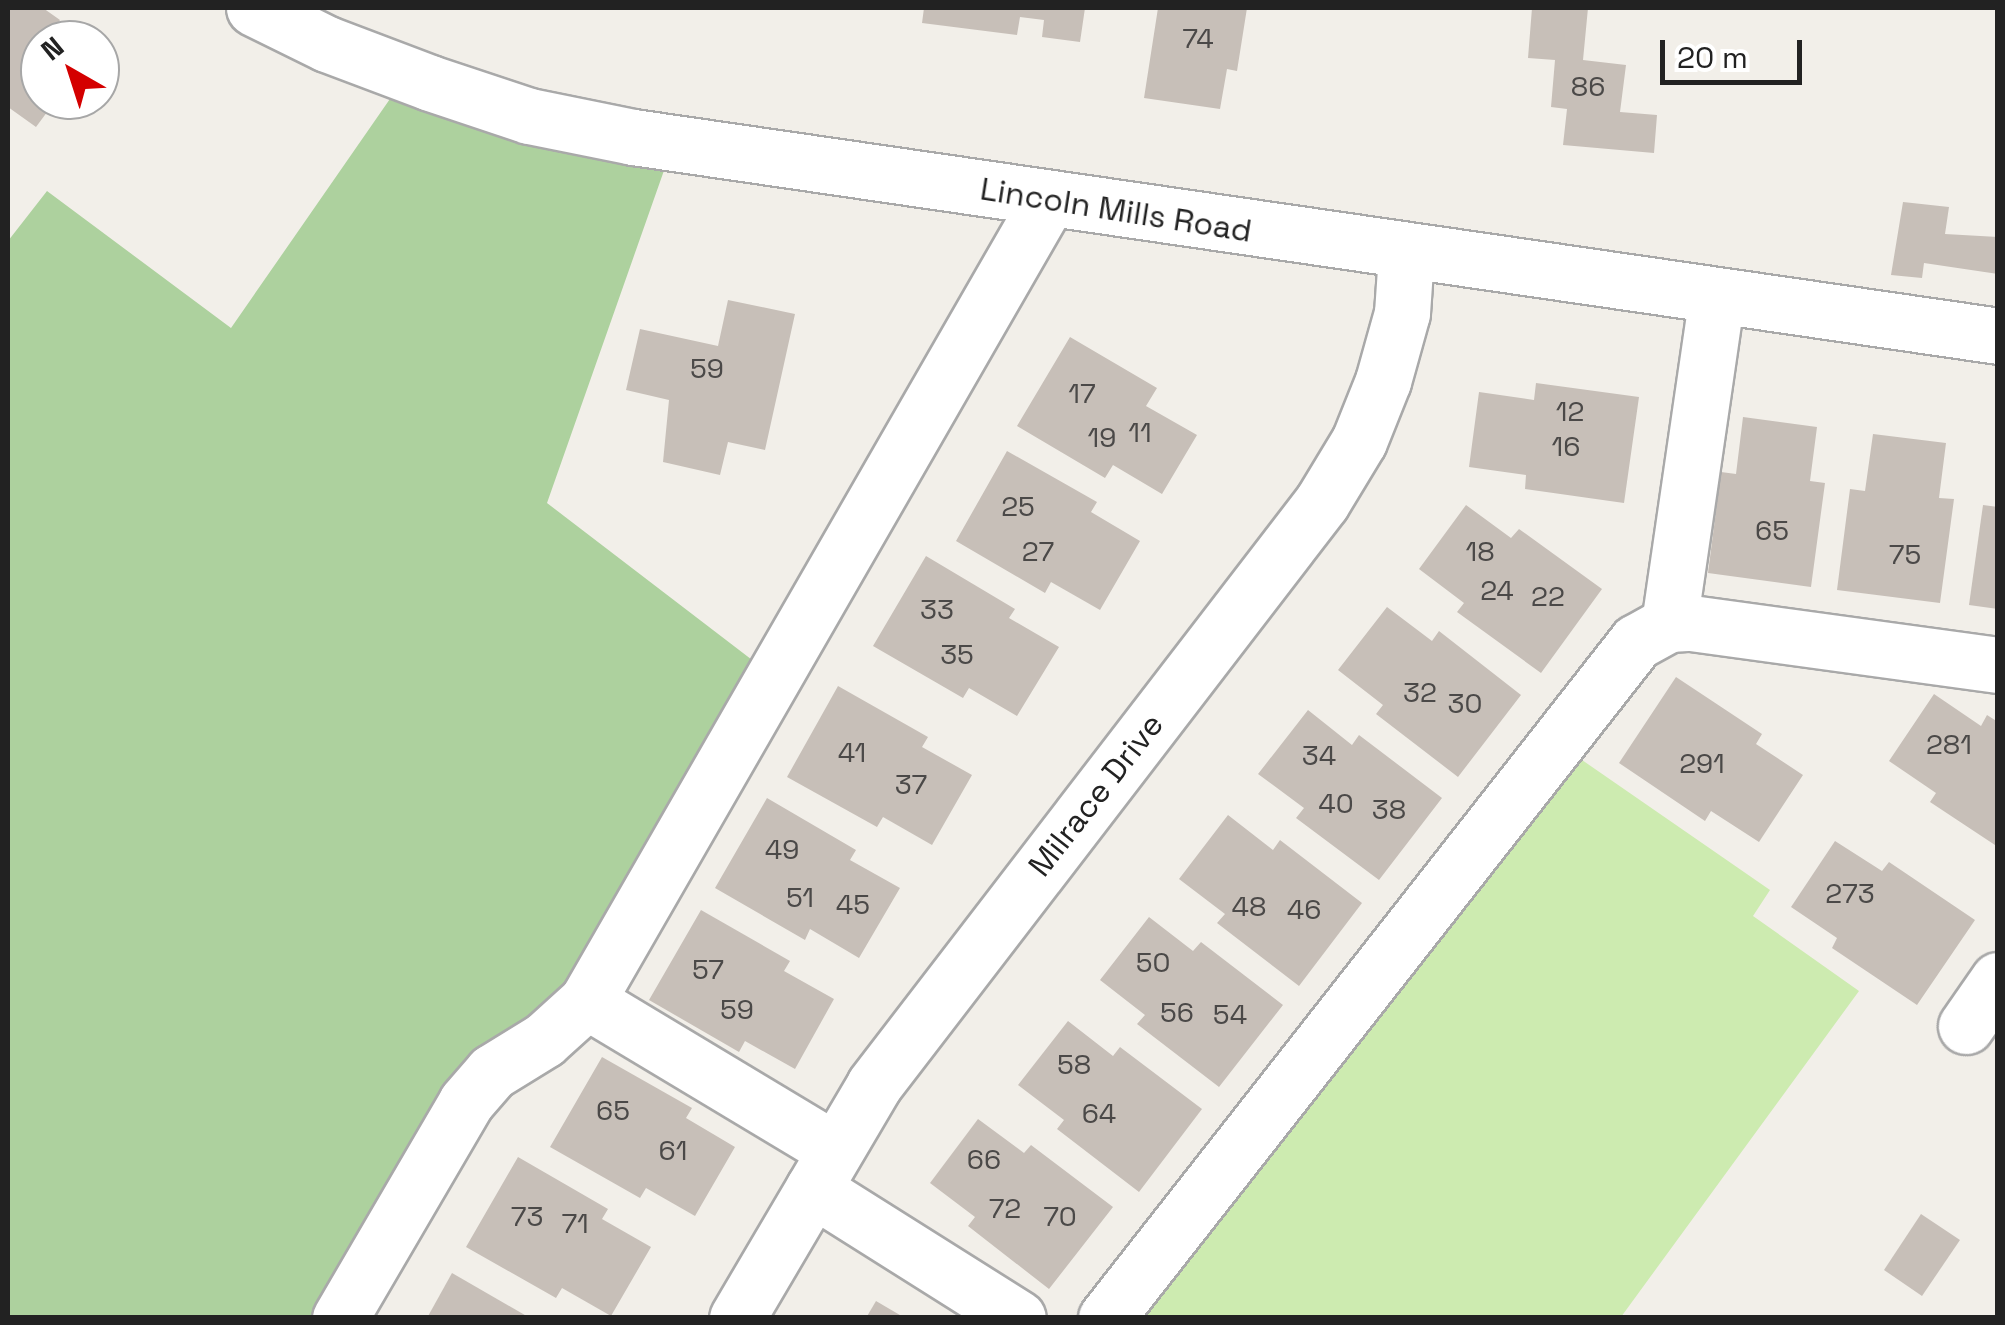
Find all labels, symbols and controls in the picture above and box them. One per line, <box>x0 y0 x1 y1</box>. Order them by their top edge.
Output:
north arrow <box>20 20 120 120</box>
scale bar <box>1665 20 1808 82</box>
house number: 74 <box>1182 21 1214 55</box>
text: N <box>34 28 71 68</box>
text: 20 m <box>1677 38 1748 77</box>
house number: 86 <box>1571 69 1605 103</box>
street label: Lincoln Mills Road <box>978 170 1254 250</box>
house number: 59 <box>690 351 724 385</box>
house number: 17 <box>1068 376 1096 410</box>
house number: 12 <box>1556 394 1584 428</box>
house number: 11 <box>1128 415 1152 449</box>
house number: 19 <box>1088 420 1116 454</box>
house number: 16 <box>1552 429 1580 463</box>
house number: 25 <box>1001 489 1035 523</box>
house number: 65 <box>1755 513 1789 547</box>
house number: 27 <box>1022 534 1054 568</box>
house number: 18 <box>1465 534 1495 568</box>
house number: 75 <box>1889 537 1921 571</box>
house number: 24 <box>1480 573 1514 607</box>
house number: 22 <box>1531 579 1565 613</box>
house number: 33 <box>920 592 954 626</box>
house number: 35 <box>940 637 974 671</box>
house number: 32 <box>1403 675 1437 709</box>
house number: 30 <box>1448 686 1482 720</box>
street label: Milrace Drive <box>1021 706 1171 884</box>
house number: 281 <box>1926 727 1972 761</box>
house number: 41 <box>838 735 866 769</box>
house number: 34 <box>1302 738 1336 772</box>
house number: 291 <box>1679 746 1725 780</box>
house number: 37 <box>895 767 927 801</box>
house number: 40 <box>1318 786 1354 820</box>
house number: 38 <box>1372 792 1406 826</box>
house number: 49 <box>765 832 799 866</box>
house number: 273 <box>1825 876 1875 910</box>
house number: 51 <box>786 880 814 914</box>
house number: 45 <box>836 887 870 921</box>
house number: 48 <box>1232 889 1266 923</box>
house number: 46 <box>1287 892 1321 926</box>
house number: 50 <box>1136 945 1170 979</box>
house number: 57 <box>692 952 724 986</box>
house number: 59 <box>720 992 754 1026</box>
house number: 56 <box>1160 995 1194 1029</box>
house number: 54 <box>1213 997 1247 1031</box>
house number: 58 <box>1057 1047 1091 1081</box>
house number: 65 <box>596 1093 630 1127</box>
house number: 64 <box>1082 1096 1116 1130</box>
house number: 61 <box>659 1133 687 1167</box>
house number: 66 <box>967 1142 1001 1176</box>
house number: 72 <box>989 1191 1021 1225</box>
house number: 73 <box>511 1199 543 1233</box>
house number: 70 <box>1043 1199 1077 1233</box>
house number: 71 <box>561 1206 589 1240</box>

